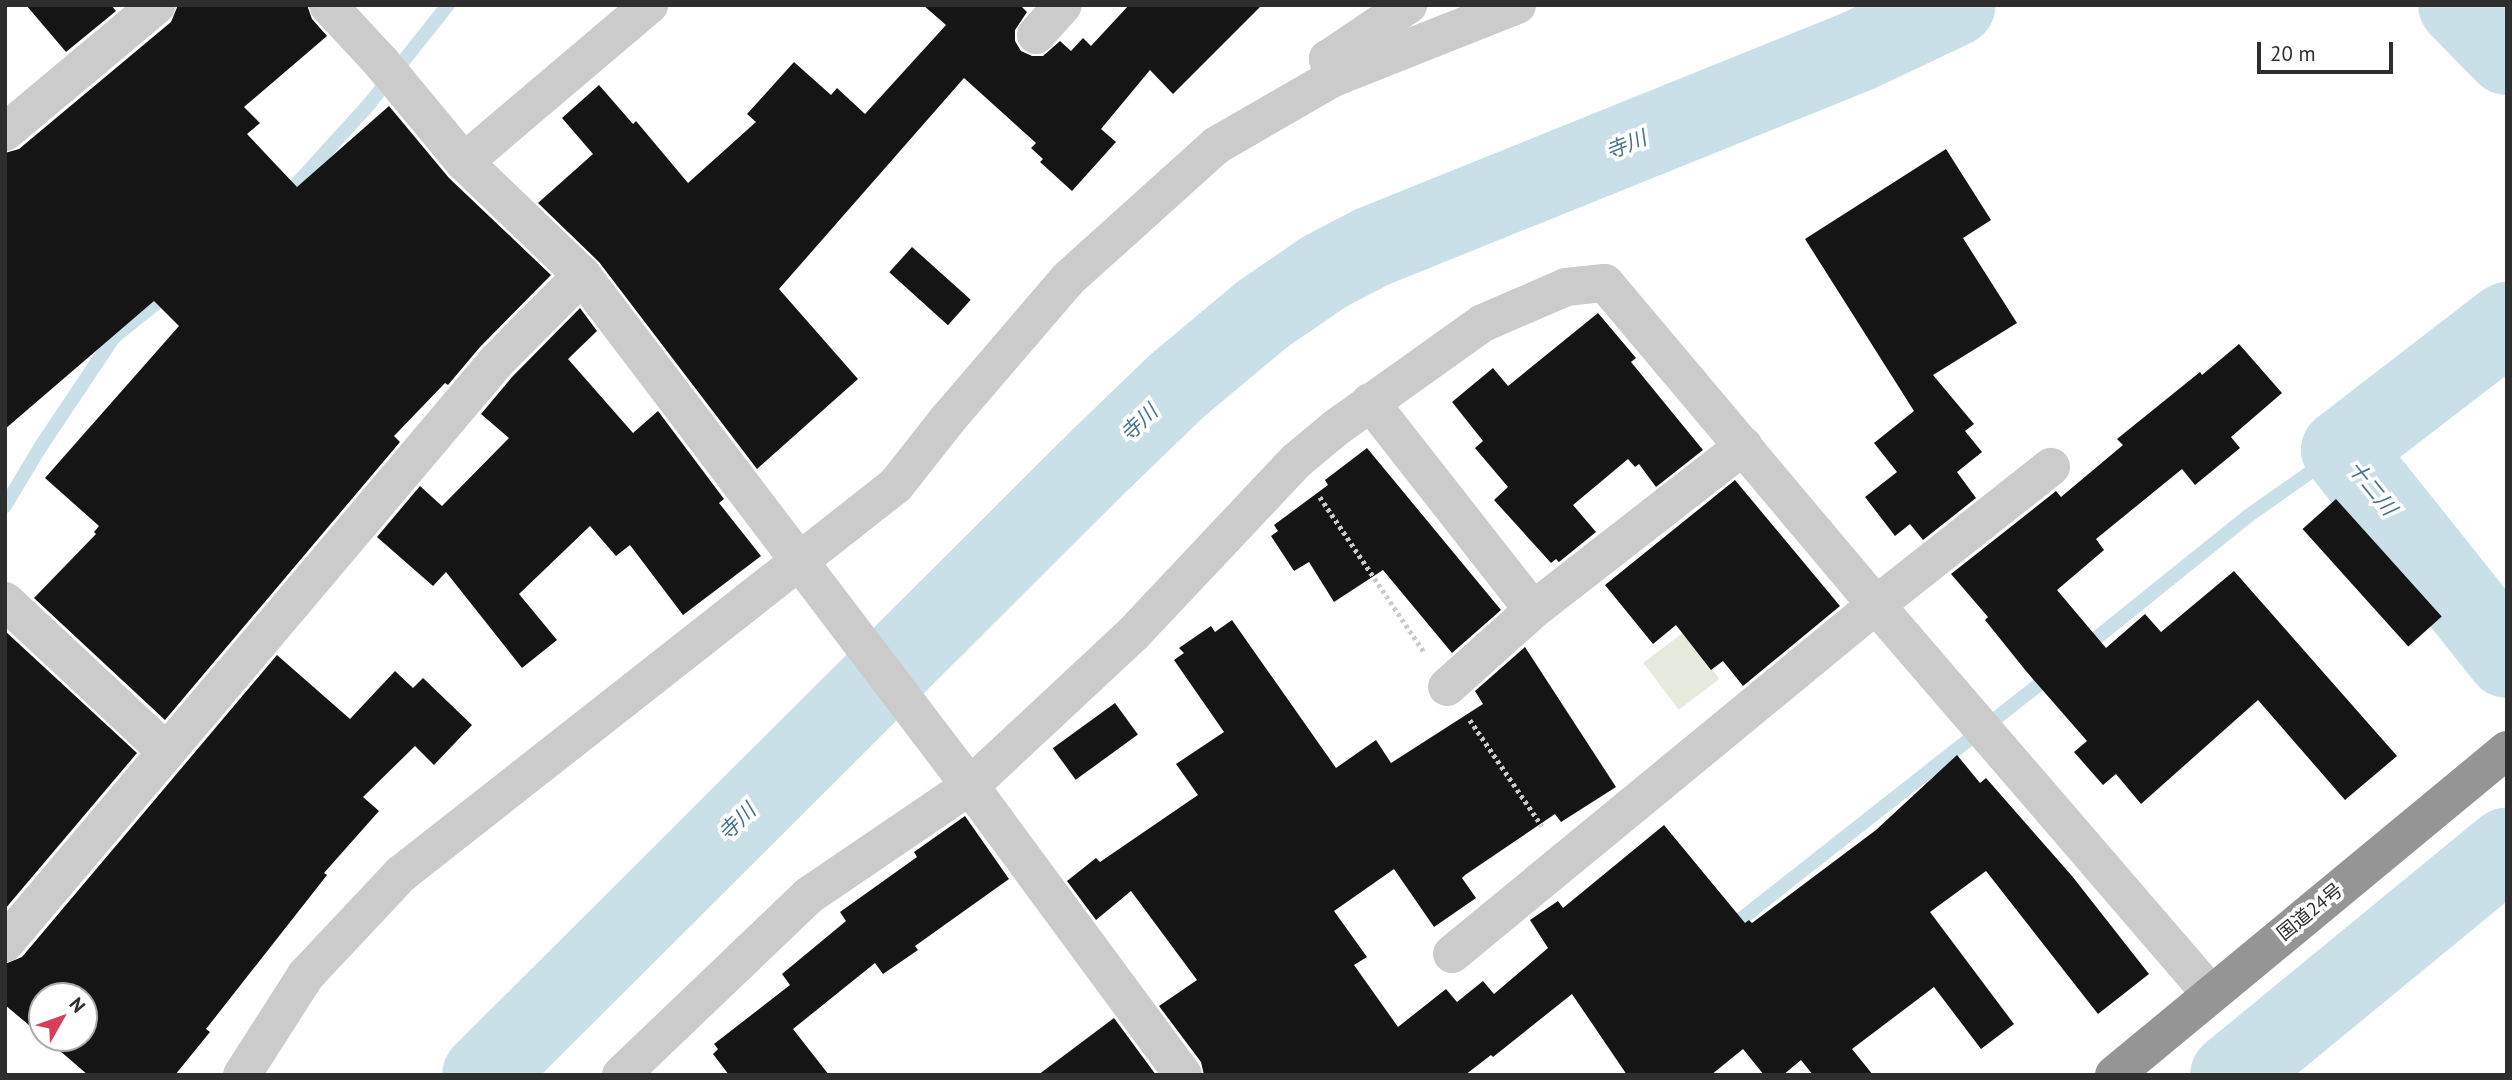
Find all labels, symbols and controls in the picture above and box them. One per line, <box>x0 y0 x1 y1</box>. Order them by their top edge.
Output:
scale bar <box>2260 28 2396 72</box>
text: 20 m <box>2270 40 2316 67</box>
water label: 寺川 <box>1602 125 1650 165</box>
water label: 寺川 <box>1115 399 1163 447</box>
water label: 十二川 <box>2342 456 2402 520</box>
water label: 寺川 <box>713 798 761 846</box>
street label: 国道24号 <box>2273 879 2347 945</box>
north arrow <box>28 982 98 1052</box>
text: N <box>64 992 91 1017</box>

